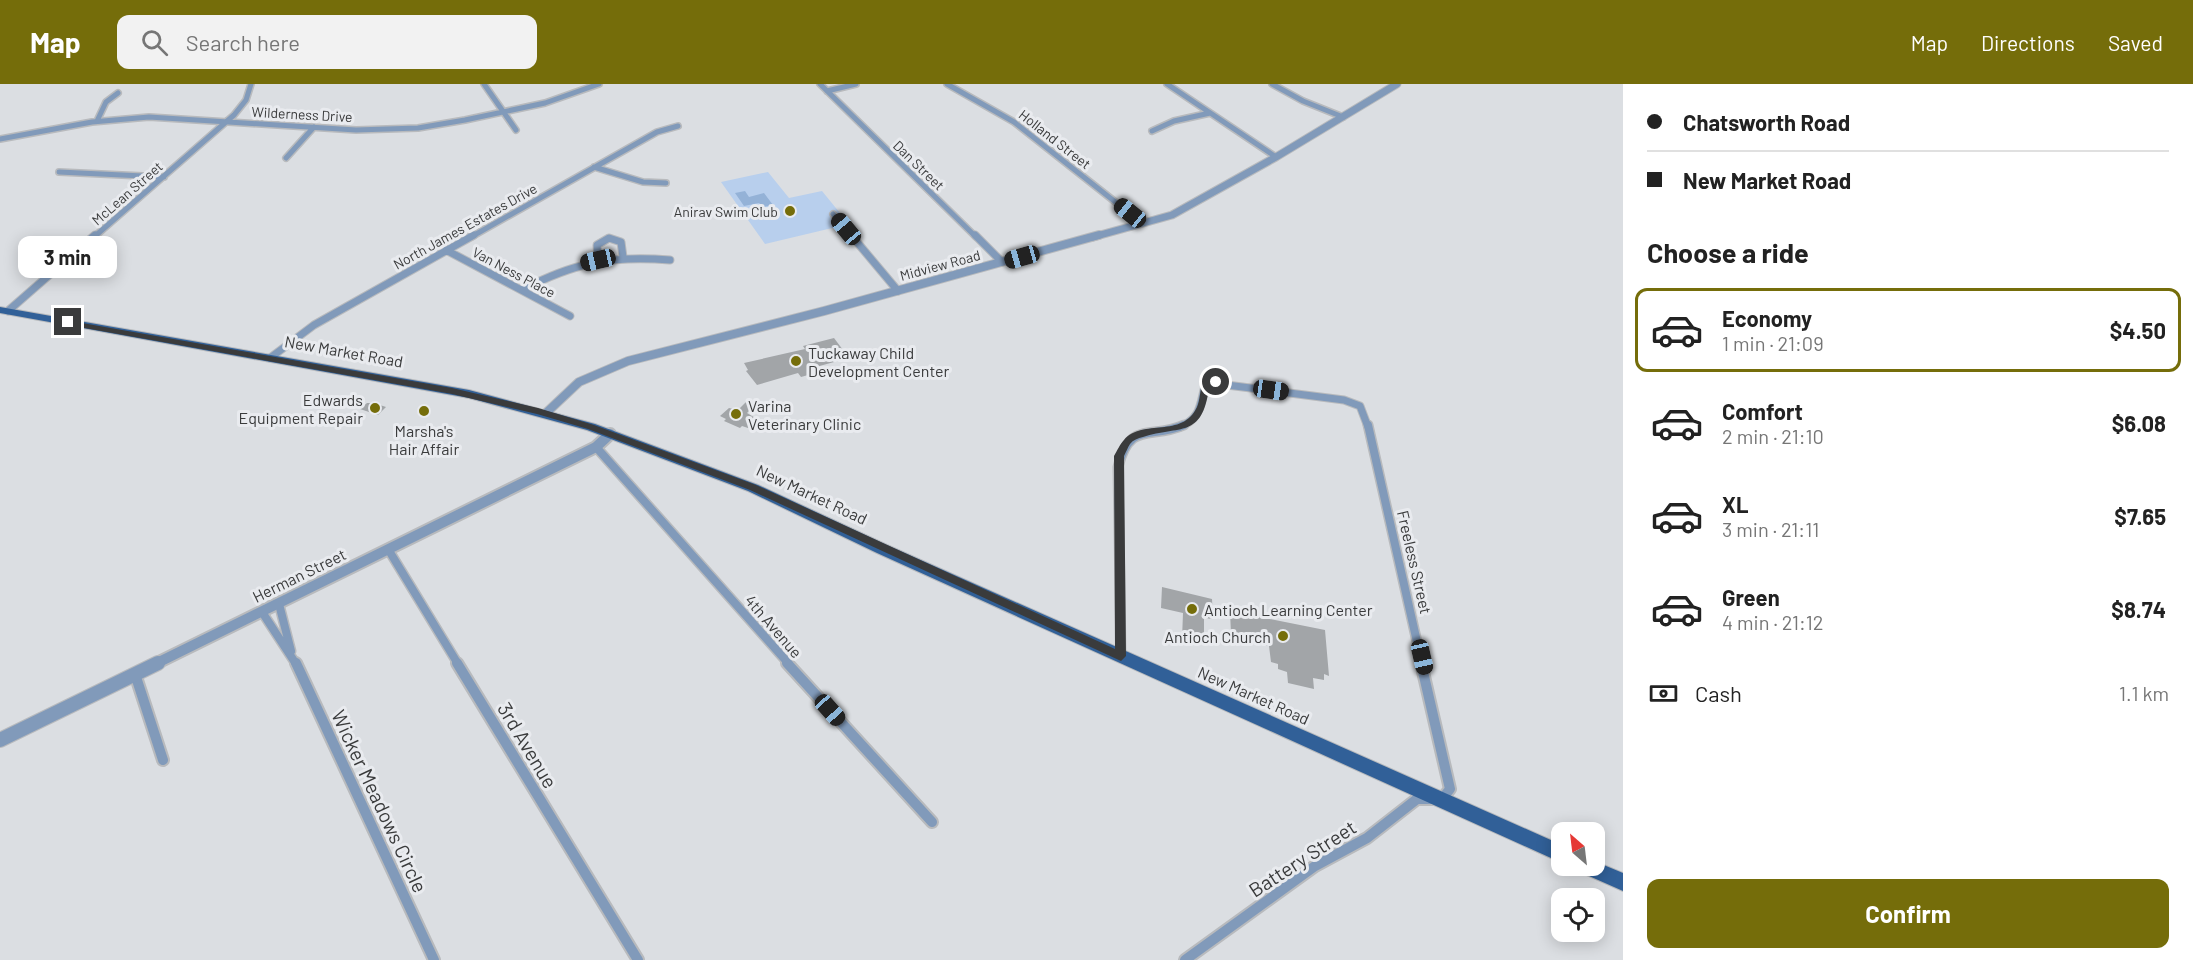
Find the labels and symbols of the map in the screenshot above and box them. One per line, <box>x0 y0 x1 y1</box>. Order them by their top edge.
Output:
street label: Wilderness Drive <box>251 103 353 125</box>
street label: Holland Street <box>1016 106 1094 172</box>
street label: Dan Street <box>890 137 948 193</box>
street label: McLean Street <box>88 158 166 228</box>
street label: North James Estates Drive <box>390 179 540 273</box>
car <box>1110 195 1150 231</box>
place label: Anirav Swim Club <box>674 203 778 220</box>
marker: Anirav Swim Club <box>783 204 797 218</box>
car <box>828 209 864 249</box>
callout: 3 min <box>19 235 118 277</box>
street label: Van Ness Place <box>470 243 558 301</box>
car <box>1002 243 1042 271</box>
street label: Midview Road <box>898 246 982 284</box>
car <box>578 247 618 273</box>
route end <box>54 308 81 335</box>
street label: New Market Road <box>283 331 405 371</box>
place label: Tuckaway Child Development Center <box>808 343 950 380</box>
marker: Tuckaway Child Development Center <box>789 354 803 368</box>
route start <box>1202 368 1229 395</box>
car <box>1252 379 1290 401</box>
place label: Edwards Equipment Repair <box>239 390 363 427</box>
place label: Varina Veterinary Clinic <box>748 396 861 433</box>
marker: Edwards Equipment Repair <box>368 401 382 415</box>
marker: Marsha's Hair Affair <box>417 404 431 418</box>
marker: Varina Veterinary Clinic <box>729 407 743 421</box>
place label: Marsha's Hair Affair <box>389 421 459 458</box>
street label: New Market Road <box>754 460 870 528</box>
street label: Freeless Street <box>1394 508 1436 616</box>
street label: Herman Street <box>249 544 349 606</box>
street label: 4th Avenue <box>741 591 807 661</box>
place label: Antioch Learning Center <box>1204 600 1373 619</box>
marker: Antioch Learning Center <box>1185 602 1199 616</box>
place label: Antioch Church <box>1164 627 1271 646</box>
marker: Antioch Church <box>1276 629 1290 643</box>
car <box>1409 637 1435 677</box>
street label: New Market Road <box>1195 662 1313 728</box>
car <box>811 691 849 729</box>
street label: 3rd Avenue <box>493 698 563 792</box>
street label: Wicker Meadows Circle <box>327 706 433 896</box>
street label: Battery Street <box>1244 814 1360 902</box>
north arrow <box>1551 822 1605 876</box>

